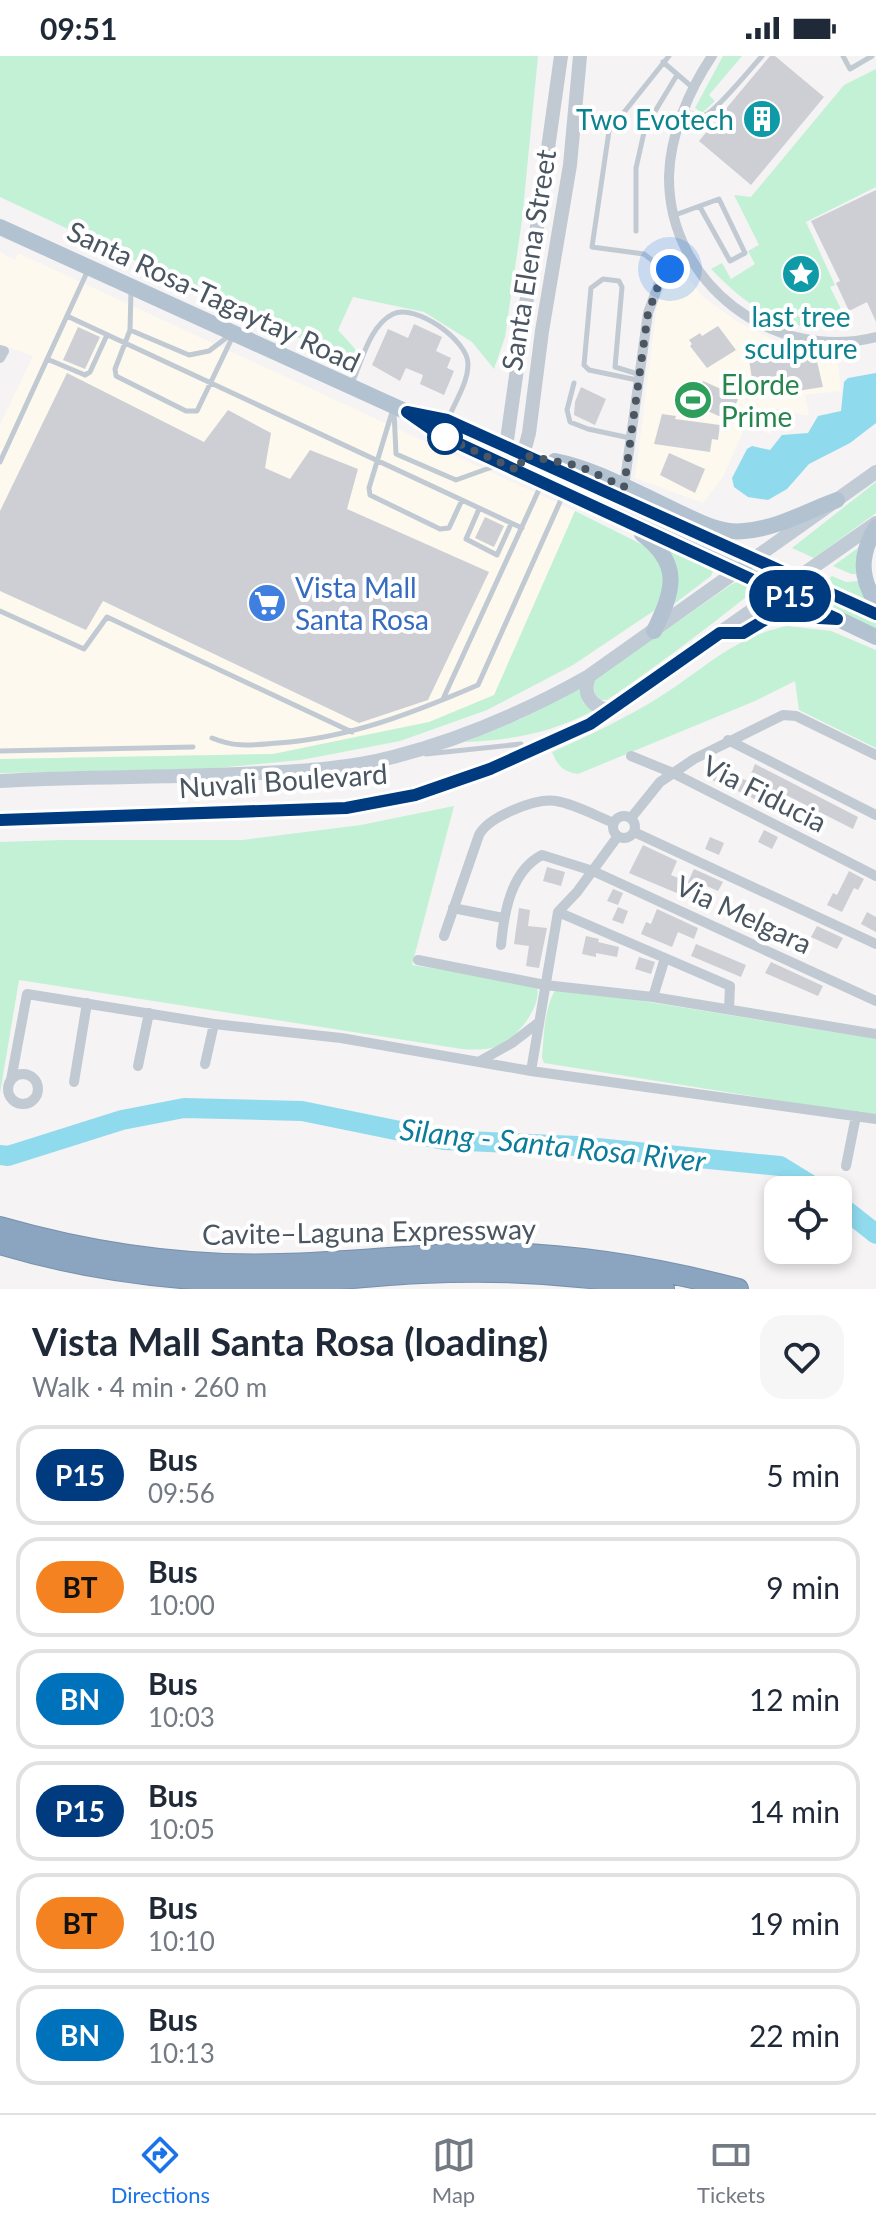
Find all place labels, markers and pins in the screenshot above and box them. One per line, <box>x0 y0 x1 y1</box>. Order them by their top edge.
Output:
building icon: Two Evotech <box>741 98 783 140</box>
place label: Two Evotech <box>576 102 734 136</box>
place icon: last tree sculpture <box>780 253 822 295</box>
place label: last tree sculpture <box>744 299 858 365</box>
place label: Elorde Prime <box>721 367 800 433</box>
sports icon: Elorde Prime <box>672 379 714 421</box>
unlabelled marker <box>428 420 462 454</box>
place label: Vista Mall Santa Rosa <box>295 570 429 636</box>
supermarket icon: Vista Mall Santa Rosa <box>246 582 288 624</box>

